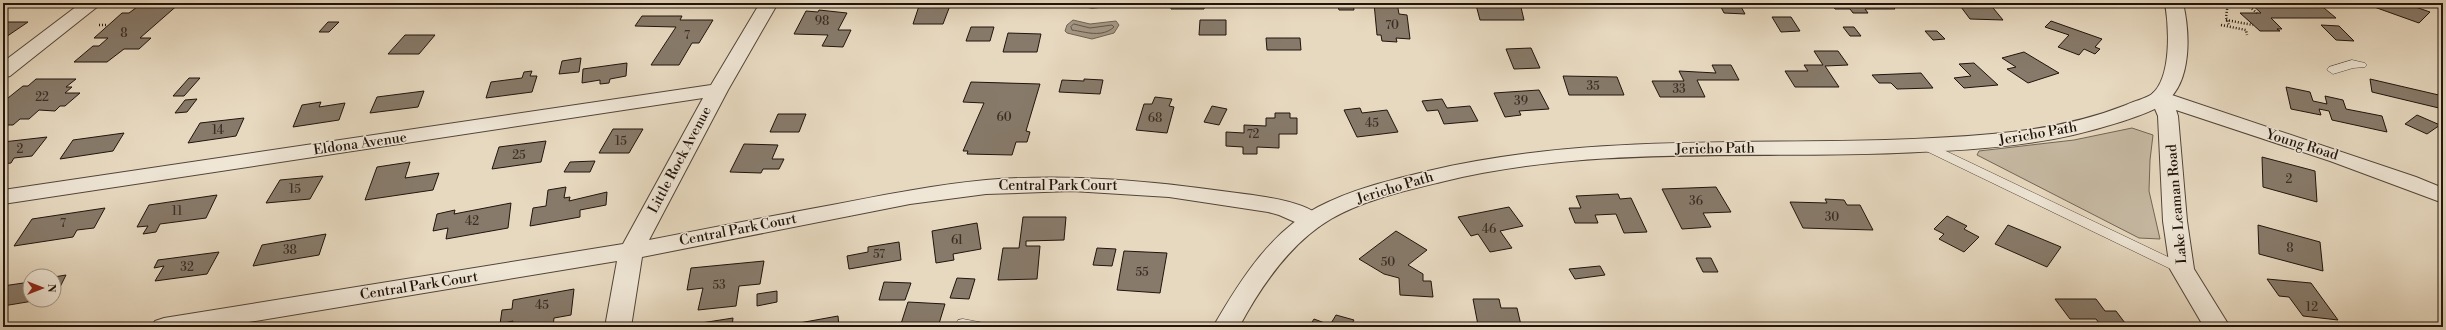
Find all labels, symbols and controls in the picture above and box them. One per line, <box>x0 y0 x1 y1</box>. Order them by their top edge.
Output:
house number: 98 <box>815 14 829 29</box>
house number: 70 <box>1385 18 1399 33</box>
house number: 8 <box>120 26 128 41</box>
house number: 7 <box>684 28 690 43</box>
house number: 35 <box>1586 79 1600 94</box>
house number: 33 <box>1672 82 1686 97</box>
house number: 22 <box>35 90 49 105</box>
house number: 39 <box>1514 94 1528 109</box>
street label: Little Rock Avenue <box>644 103 716 217</box>
house number: 60 <box>996 110 1012 125</box>
house number: 68 <box>1148 111 1162 126</box>
house number: 45 <box>1365 116 1379 131</box>
street label: Jericho Path <box>1996 118 2079 150</box>
house number: 14 <box>212 123 224 138</box>
street label: Young Road <box>2263 125 2340 165</box>
house number: 72 <box>1247 127 1260 142</box>
street label: Eldona Avenue <box>312 129 408 159</box>
house number: 15 <box>615 134 627 149</box>
street label: Jericho Path <box>1674 139 1756 159</box>
house number: 2 <box>17 142 24 157</box>
street label: Lake Leaman Road <box>2163 143 2191 265</box>
house number: 25 <box>512 148 526 163</box>
street label: Jericho Path <box>1353 168 1436 209</box>
house number: 2 <box>2286 172 2293 187</box>
street label: Central Park Court <box>999 177 1118 195</box>
house number: 15 <box>289 182 301 197</box>
house number: 36 <box>1689 194 1703 209</box>
house number: 11 <box>172 204 183 219</box>
street label: Central Park Court <box>678 210 798 250</box>
house number: 30 <box>1825 210 1839 225</box>
house number: 42 <box>465 214 479 229</box>
house number: 7 <box>60 216 66 231</box>
house number: 46 <box>1482 222 1496 237</box>
house number: 61 <box>951 233 964 248</box>
house number: 8 <box>2286 241 2294 256</box>
house number: 38 <box>283 243 297 258</box>
house number: 57 <box>873 247 885 262</box>
house number: 50 <box>1381 255 1395 270</box>
house number: 32 <box>180 260 194 275</box>
house number: 55 <box>1135 265 1149 280</box>
north arrow <box>22 268 62 308</box>
street label: Central Park Court <box>359 268 479 304</box>
house number: 53 <box>712 278 726 293</box>
text: N <box>44 284 58 293</box>
house number: 45 <box>535 298 549 313</box>
house number: 12 <box>2306 300 2318 315</box>

